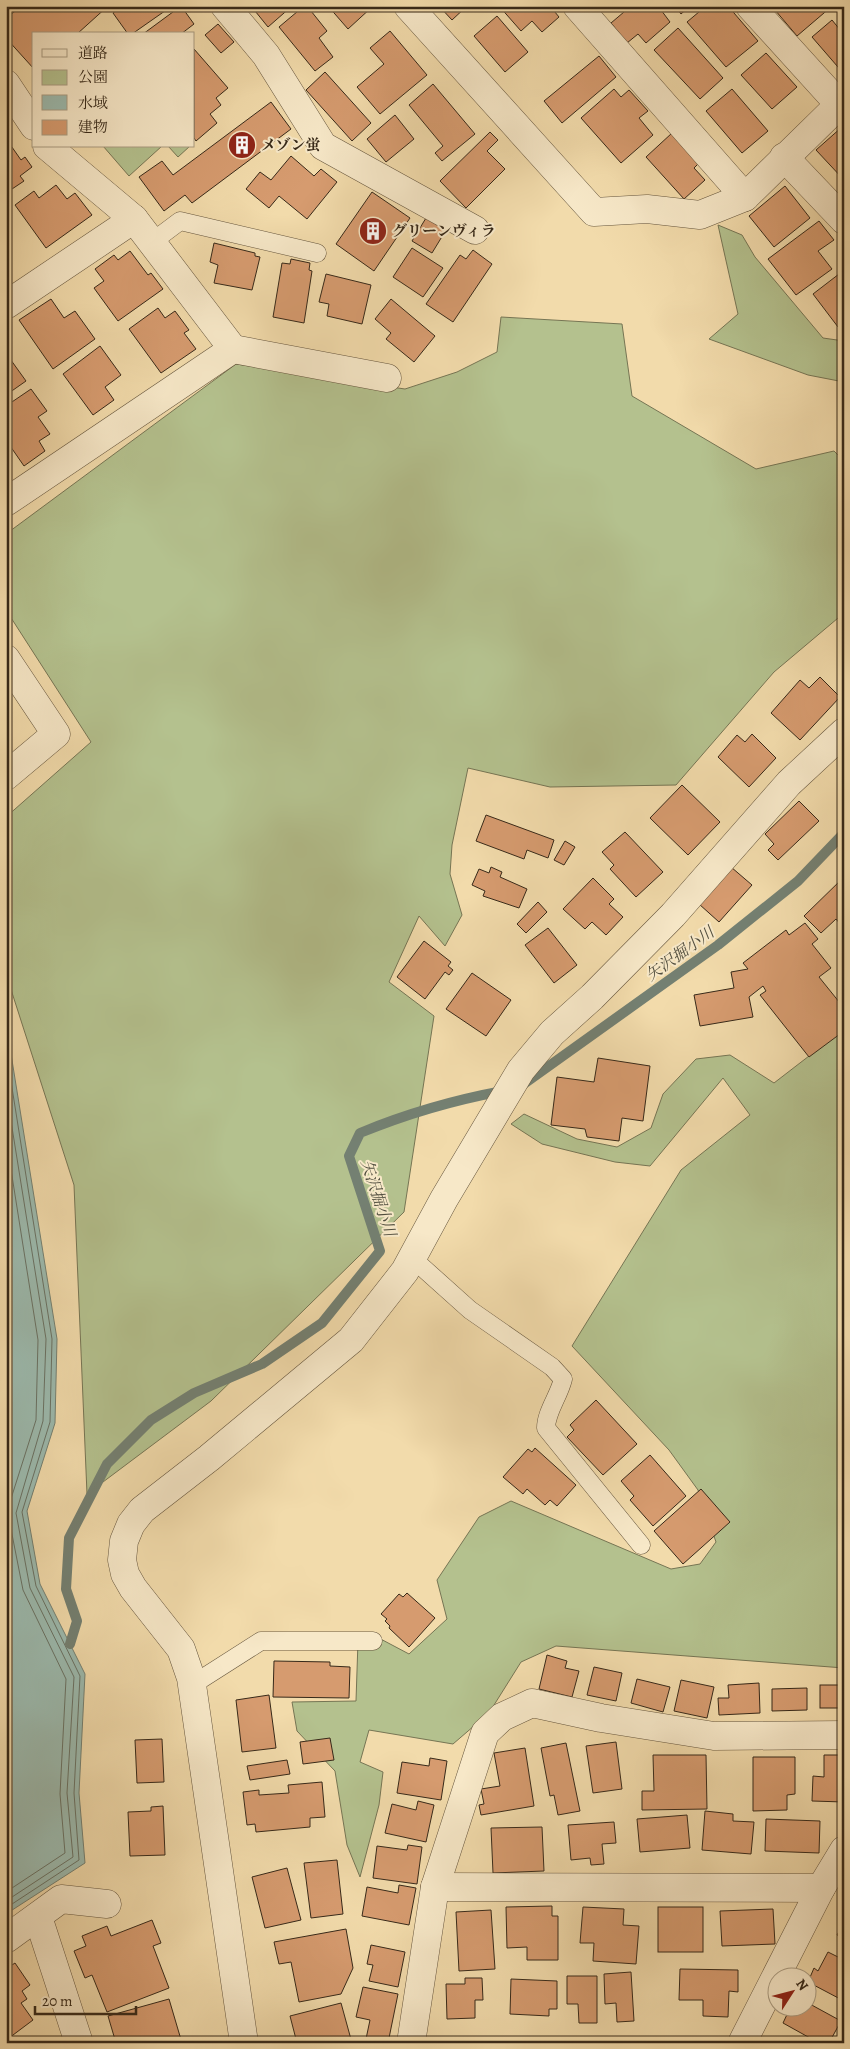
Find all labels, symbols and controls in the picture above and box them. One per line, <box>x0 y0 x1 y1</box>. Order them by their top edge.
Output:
legend <box>32 32 195 148</box>
text: 道路 <box>78 43 108 63</box>
text: 公園 <box>78 67 108 87</box>
text: 水域 <box>78 93 108 113</box>
text: 建物 <box>78 117 108 137</box>
building icon: メゾン蛍 <box>227 130 257 160</box>
place label: メゾン蛍 <box>261 135 321 155</box>
building icon: グリーンヴィラ <box>358 216 388 246</box>
place label: グリーンヴィラ <box>392 221 496 241</box>
water label: 矢沢掘小川 <box>641 920 720 986</box>
water label: 矢沢掘小川 <box>355 1157 401 1241</box>
north arrow <box>768 1966 818 2016</box>
text: N <box>791 1975 813 1994</box>
scale bar <box>35 1984 136 2016</box>
text: 20 m <box>42 1991 73 2011</box>

